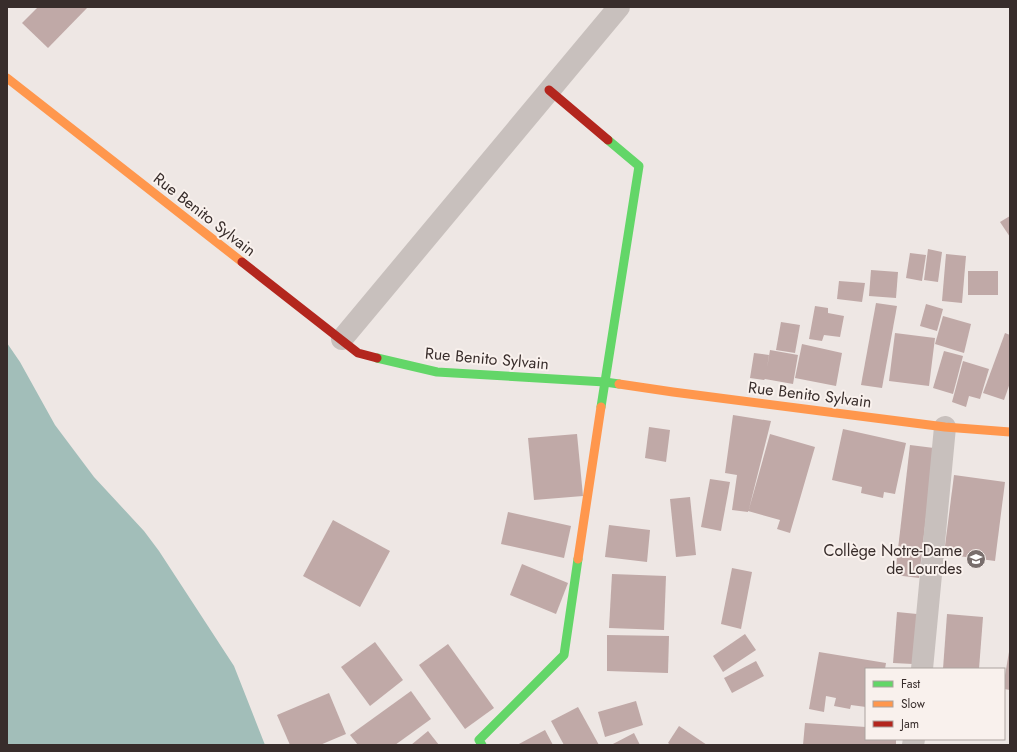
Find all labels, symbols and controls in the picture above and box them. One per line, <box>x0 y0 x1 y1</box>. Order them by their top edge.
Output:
street label: Rue Benito Sylvain <box>149 167 261 262</box>
street label: Rue Benito Sylvain <box>424 342 550 375</box>
street label: Rue Benito Sylvain <box>747 376 873 413</box>
place label: Collège Notre-Dame de Lourdes <box>823 539 962 580</box>
school or university icon: Collège Notre-Dame de Lourdes <box>965 548 987 570</box>
legend <box>865 668 1005 740</box>
text: Fast <box>901 675 920 693</box>
text: Slow <box>901 695 926 713</box>
text: Jam <box>899 715 919 733</box>

